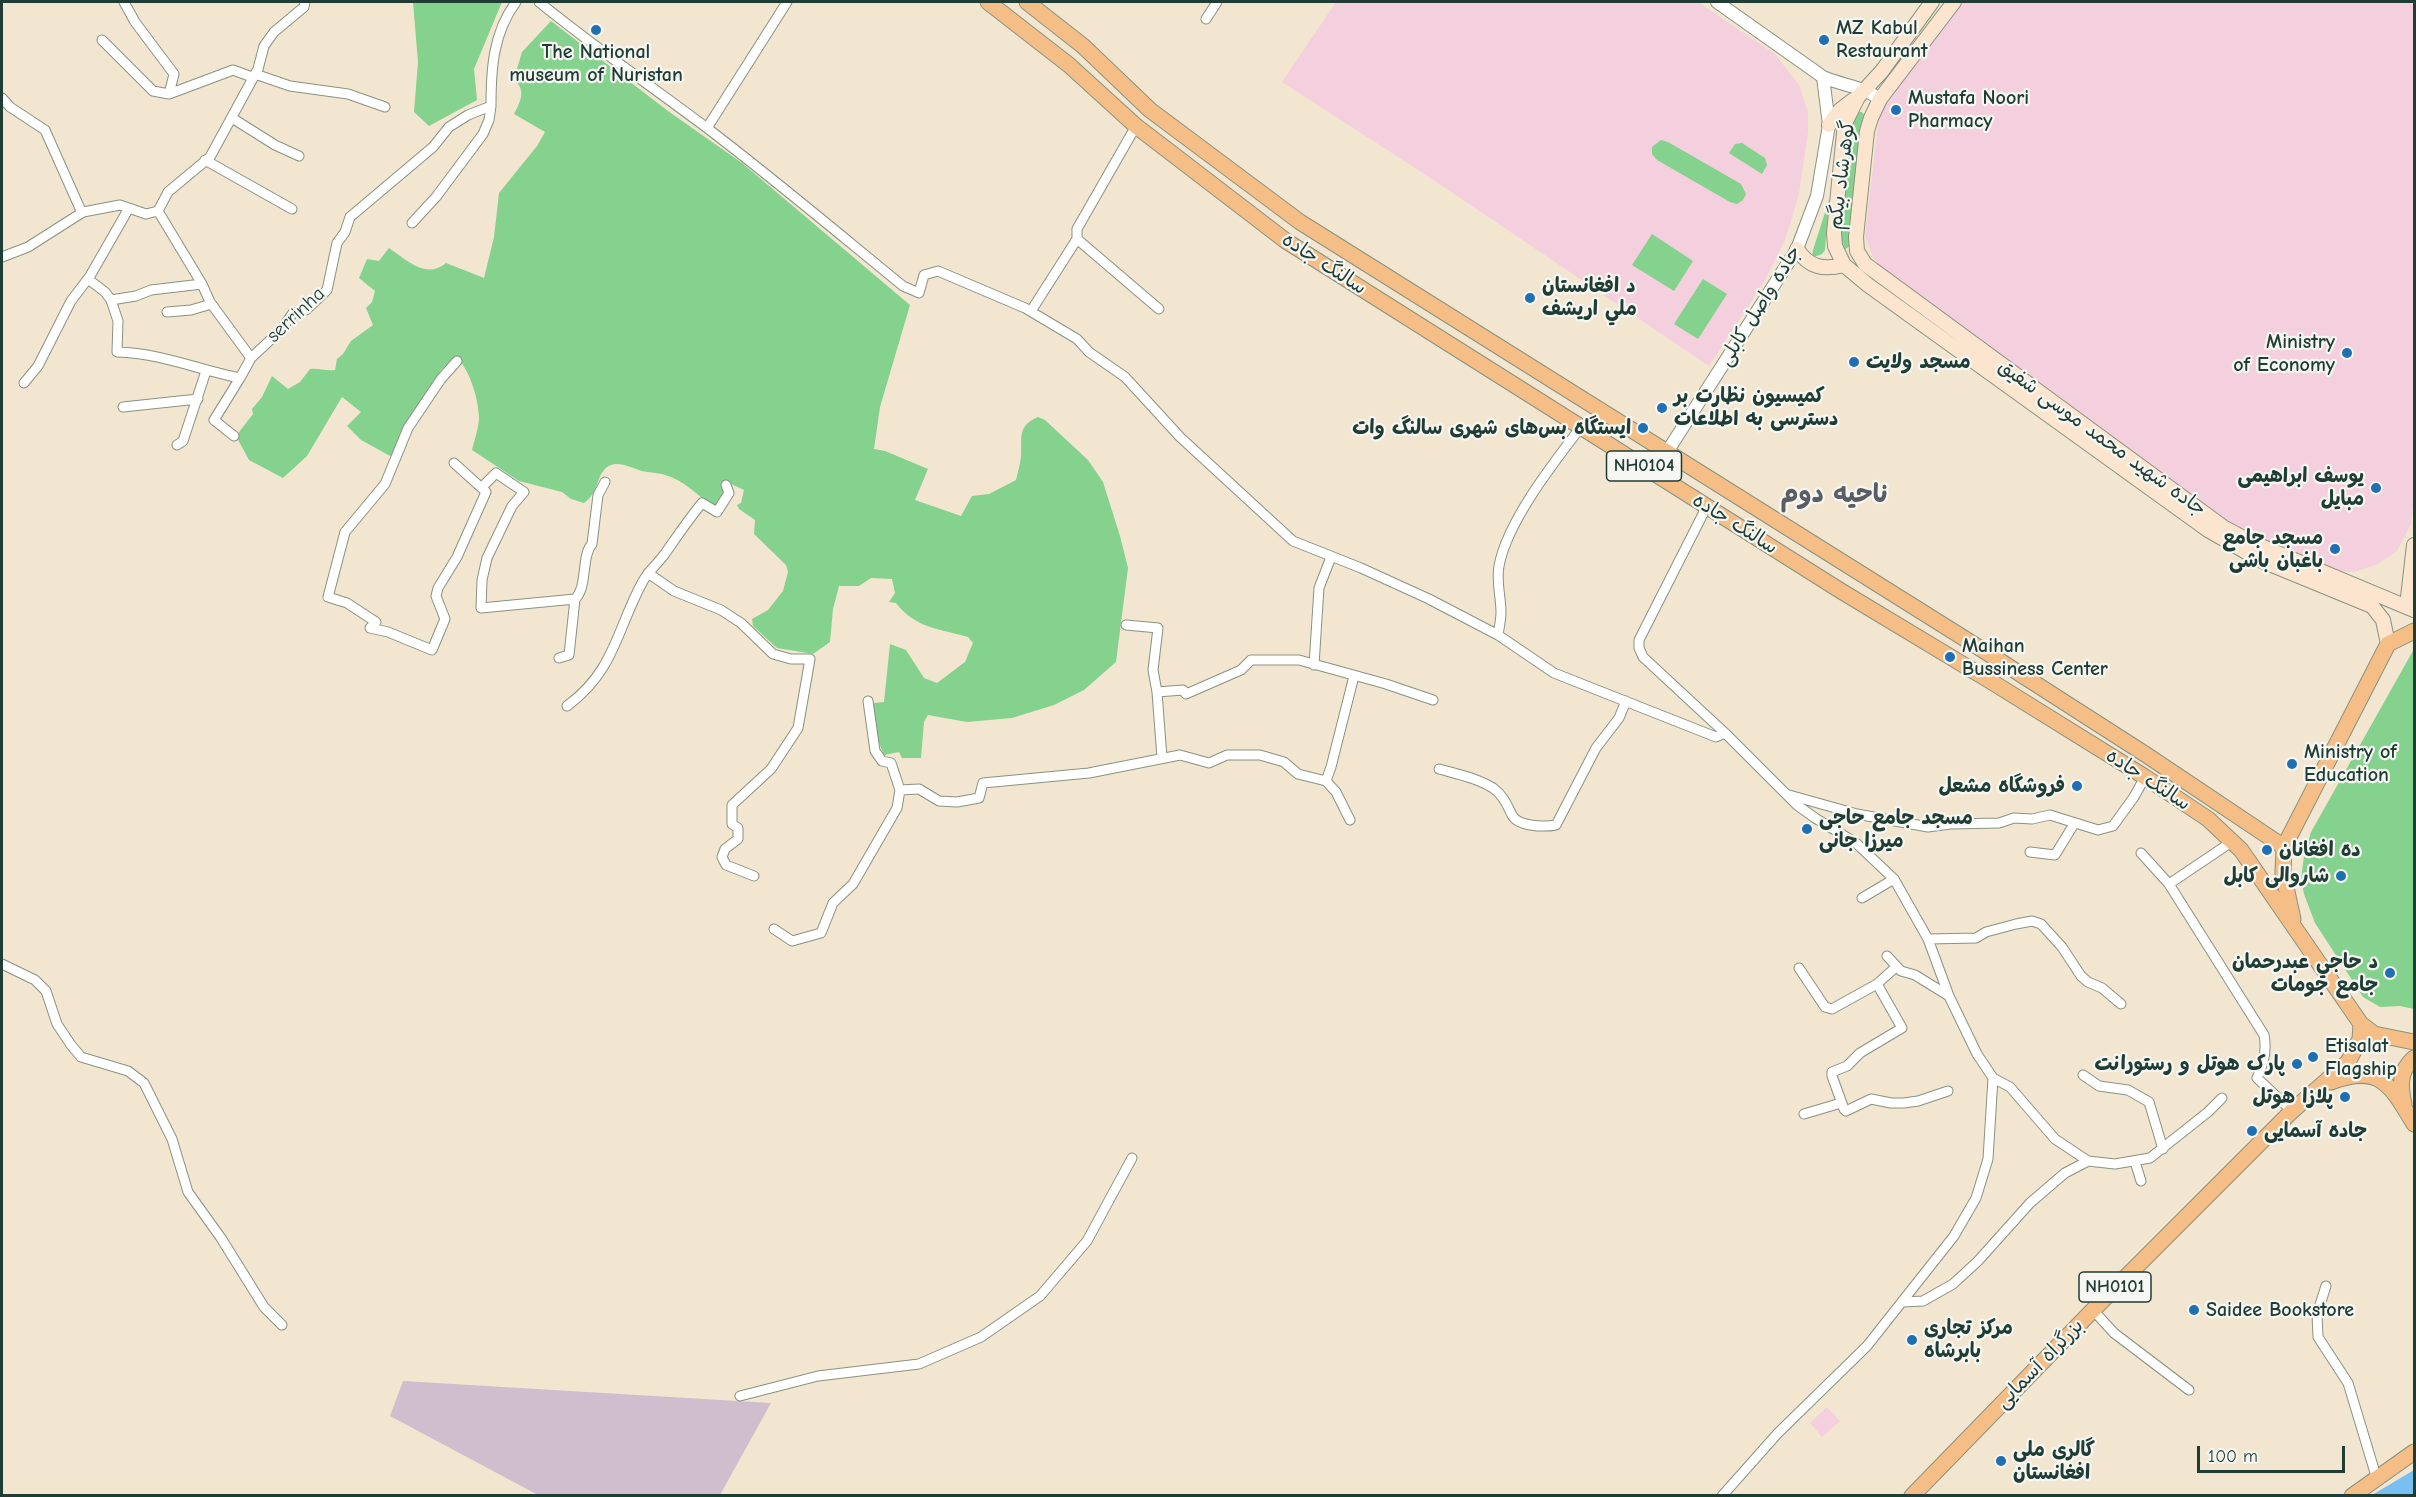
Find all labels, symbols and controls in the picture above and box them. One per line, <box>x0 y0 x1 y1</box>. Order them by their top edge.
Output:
place label: MZ Kabul Restaurant <box>1836 16 1928 63</box>
marker: The National museum of Nuristan <box>589 23 603 37</box>
marker: MZ Kabul Restaurant <box>1817 33 1831 47</box>
place label: The National museum of Nuristan <box>509 40 683 87</box>
place label: Mustafa Noori Pharmacy <box>1908 86 2029 133</box>
marker: Mustafa Noori Pharmacy <box>1889 103 1903 117</box>
street label: گوهرشاد بیگم <box>1823 119 1861 231</box>
street label: سالنگ جاده <box>1277 228 1371 300</box>
street label: جاده واصل کابلی <box>1713 241 1807 371</box>
place label: د افغانستان ملي اریشف <box>1542 274 1637 321</box>
street label: serrinha <box>262 282 330 348</box>
marker: د افغانستان ملي اریشف <box>1523 291 1537 305</box>
place label: Ministry of Economy <box>2233 330 2335 377</box>
marker: Ministry of Economy <box>2340 346 2354 360</box>
place label: مسجد ولایت <box>1866 350 1971 374</box>
street label: جاده شهید محمد موسی شفیق <box>1993 354 2211 522</box>
marker: مسجد ولایت <box>1847 355 1861 369</box>
place label: کمیسیون نظارت بر دسترسی به اطلاعات <box>1674 384 1838 431</box>
marker: کمیسیون نظارت بر دسترسی به اطلاعات <box>1655 401 1669 415</box>
place label: ایستگاه بس‌های شهری سالنگ وات <box>1352 416 1631 440</box>
marker: ایستگاه بس‌های شهری سالنگ وات <box>1636 421 1650 435</box>
road number: NH0104 <box>1606 451 1682 481</box>
place label: یوسف ابراهیمی مبایل <box>2237 464 2364 511</box>
district label: ناحیه دوم <box>1780 479 1888 511</box>
marker: یوسف ابراهیمی مبایل <box>2369 481 2383 495</box>
street label: سالنگ جاده <box>1688 488 1782 560</box>
place label: مسجد جامع باغبان باشی <box>2222 526 2323 573</box>
marker: مسجد جامع باغبان باشی <box>2328 542 2342 556</box>
place label: Maihan Bussiness Center <box>1962 634 2108 681</box>
marker: Maihan Bussiness Center <box>1943 650 1957 664</box>
place label: Ministry of Education <box>2304 740 2397 787</box>
street label: سالنگ جاده <box>2101 744 2195 816</box>
marker: Ministry of Education <box>2285 757 2299 771</box>
place label: فروشگاه مشعل <box>1938 774 2065 798</box>
marker: فروشگاه مشعل <box>2070 779 2084 793</box>
place label: مسجد جامع حاجی میرزا جانی <box>1819 806 1973 853</box>
marker: مسجد جامع حاجی میرزا جانی <box>1800 822 1814 836</box>
place label: ده افغانان <box>2279 838 2361 862</box>
marker: ده افغانان <box>2260 843 2274 857</box>
place label: شاروالی کابل <box>2223 864 2329 888</box>
marker: شاروالی کابل <box>2334 869 2348 883</box>
place label: د حاجي عبدرحمان جامع جومات <box>2232 950 2378 997</box>
marker: د حاجي عبدرحمان جامع جومات <box>2383 966 2397 980</box>
place label: Etisalat Flagship <box>2325 1034 2397 1081</box>
marker: Etisalat Flagship <box>2306 1050 2320 1064</box>
place label: پارک هوتل و رستورانت <box>2094 1052 2285 1076</box>
marker: پارک هوتل و رستورانت <box>2290 1057 2304 1071</box>
place label: پلازا هوتل <box>2253 1085 2333 1109</box>
marker: پلازا هوتل <box>2338 1090 2352 1104</box>
place label: جاده آسمایی <box>2264 1119 2367 1143</box>
marker: جاده آسمایی <box>2245 1124 2259 1138</box>
road number: NH0101 <box>2079 1272 2151 1302</box>
place label: Saidee Bookstore <box>2206 1298 2354 1322</box>
marker: Saidee Bookstore <box>2187 1303 2201 1317</box>
street label: بزرگراه آسمایی <box>1991 1314 2089 1414</box>
place label: مرکز تجاری بابرشاه <box>1924 1316 2013 1363</box>
marker: مرکز تجاری بابرشاه <box>1905 1333 1919 1347</box>
scale bar <box>2200 1434 2348 1472</box>
place label: گالری ملی افغانستان <box>2013 1438 2095 1485</box>
text: 100 m <box>2208 1446 2258 1467</box>
marker: گالری ملی افغانستان <box>1994 1454 2008 1468</box>

